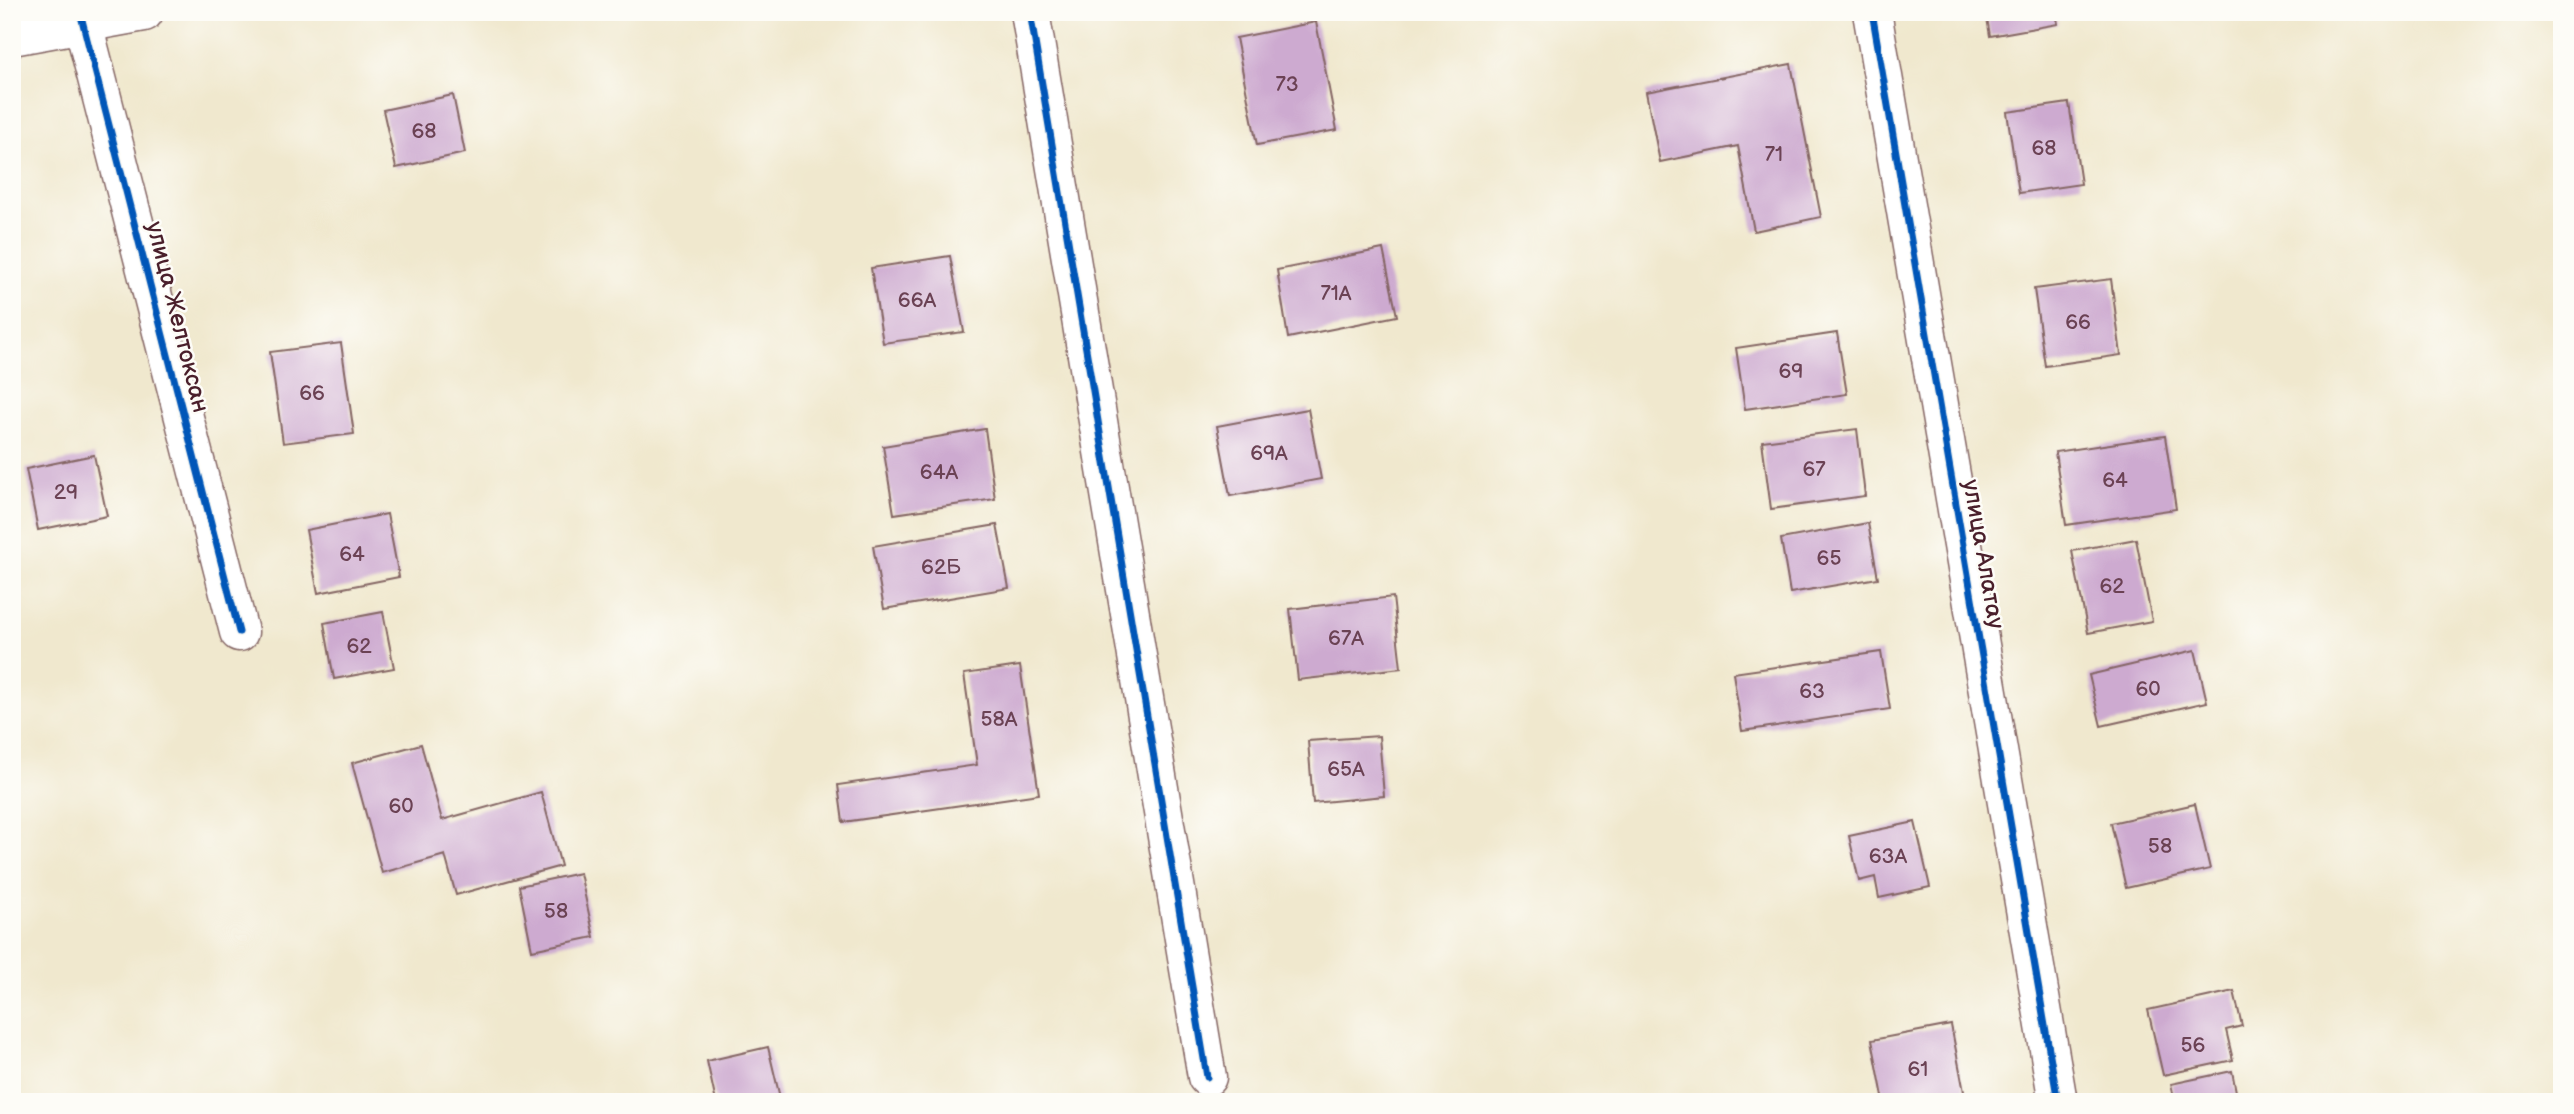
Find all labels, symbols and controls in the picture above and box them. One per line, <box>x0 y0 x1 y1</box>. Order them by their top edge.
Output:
house number: 73 <box>1275 72 1299 97</box>
house number: 68 <box>411 119 437 144</box>
house number: 68 <box>2031 136 2057 161</box>
house number: 71 <box>1765 142 1783 167</box>
street label: улица Желтоксан <box>140 219 215 416</box>
house number: 71А <box>1320 281 1352 306</box>
house number: 66А <box>898 288 936 313</box>
house number: 66 <box>2065 310 2091 335</box>
house number: 69 <box>1779 359 1803 384</box>
house number: 66 <box>299 381 325 406</box>
house number: 69А <box>1250 441 1288 466</box>
house number: 67 <box>1802 457 1826 482</box>
house number: 64А <box>920 460 958 485</box>
house number: 64 <box>2102 468 2128 493</box>
street label: улица Алатау <box>1956 477 2011 631</box>
house number: 29 <box>54 480 78 505</box>
house number: 64 <box>339 542 365 567</box>
house number: 65 <box>1817 546 1841 571</box>
house number: 62Б <box>921 555 961 580</box>
house number: 62 <box>2099 574 2125 599</box>
house number: 67А <box>1328 626 1364 651</box>
house number: 62 <box>346 634 372 659</box>
house number: 60 <box>2135 677 2161 702</box>
house number: 63 <box>1799 679 1825 704</box>
house number: 58А <box>980 707 1018 732</box>
house number: 65А <box>1327 757 1365 782</box>
house number: 60 <box>388 794 414 819</box>
house number: 58 <box>2148 834 2172 859</box>
house number: 63А <box>1869 844 1908 869</box>
house number: 58 <box>544 899 568 924</box>
house number: 56 <box>2181 1033 2206 1058</box>
house number: 61 <box>1908 1057 1928 1082</box>

